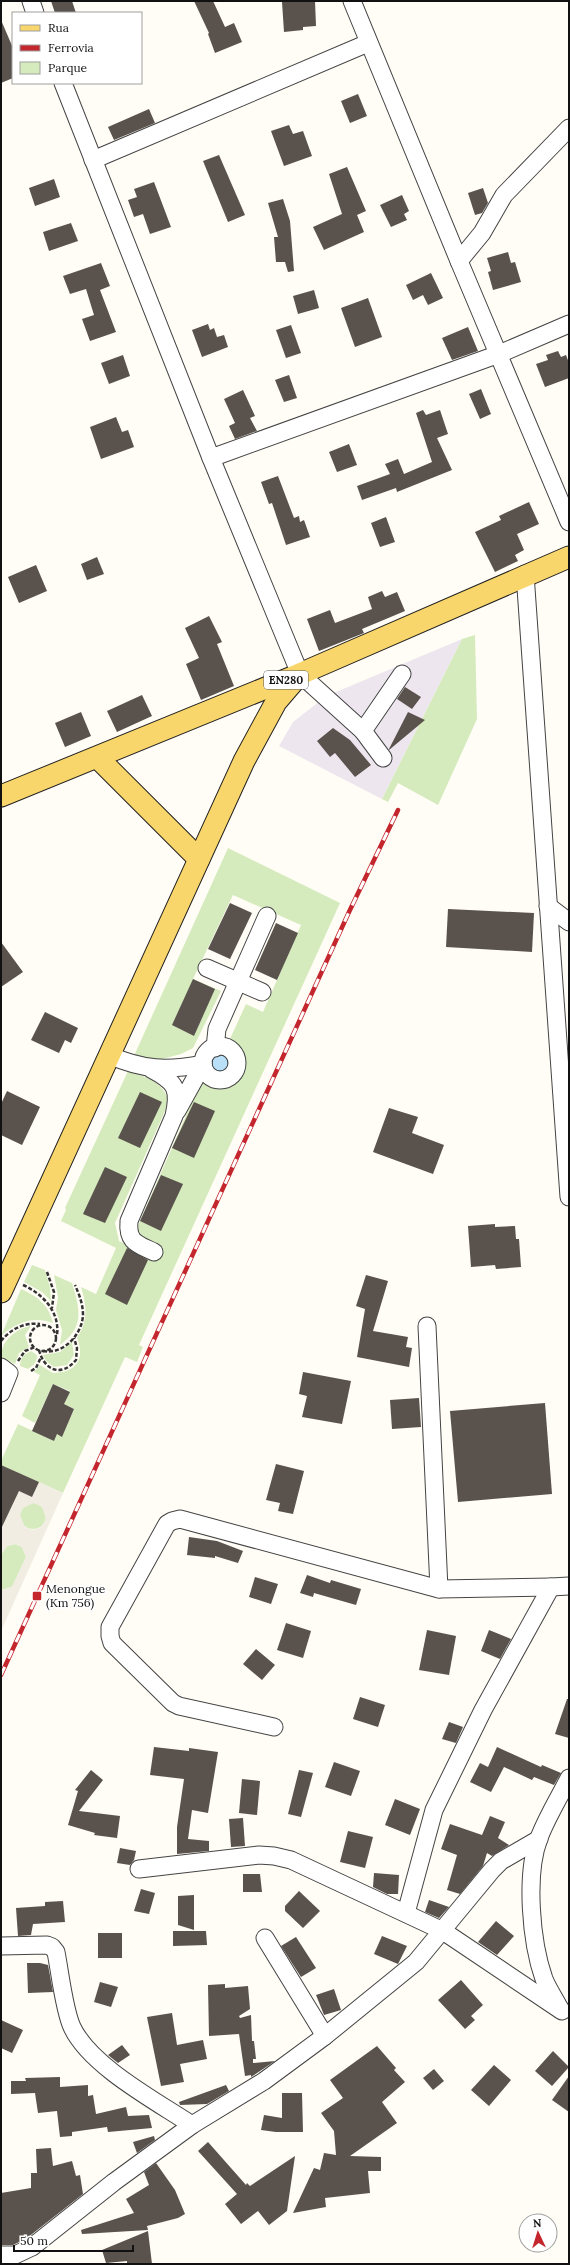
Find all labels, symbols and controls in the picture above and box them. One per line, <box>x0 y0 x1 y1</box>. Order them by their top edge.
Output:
legend <box>12 12 142 84</box>
text: Rua <box>48 20 69 35</box>
text: Ferrovia <box>48 40 94 55</box>
text: Parque <box>48 60 88 75</box>
road number: EN280 <box>264 671 308 689</box>
place label: Menongue (Km 756) <box>46 1581 106 1611</box>
marker: Menongue (Km 756) <box>31 1590 43 1602</box>
north arrow <box>518 2213 558 2253</box>
text: N <box>533 2216 543 2230</box>
scale bar <box>14 2227 133 2253</box>
text: 50 m <box>20 2233 48 2248</box>

